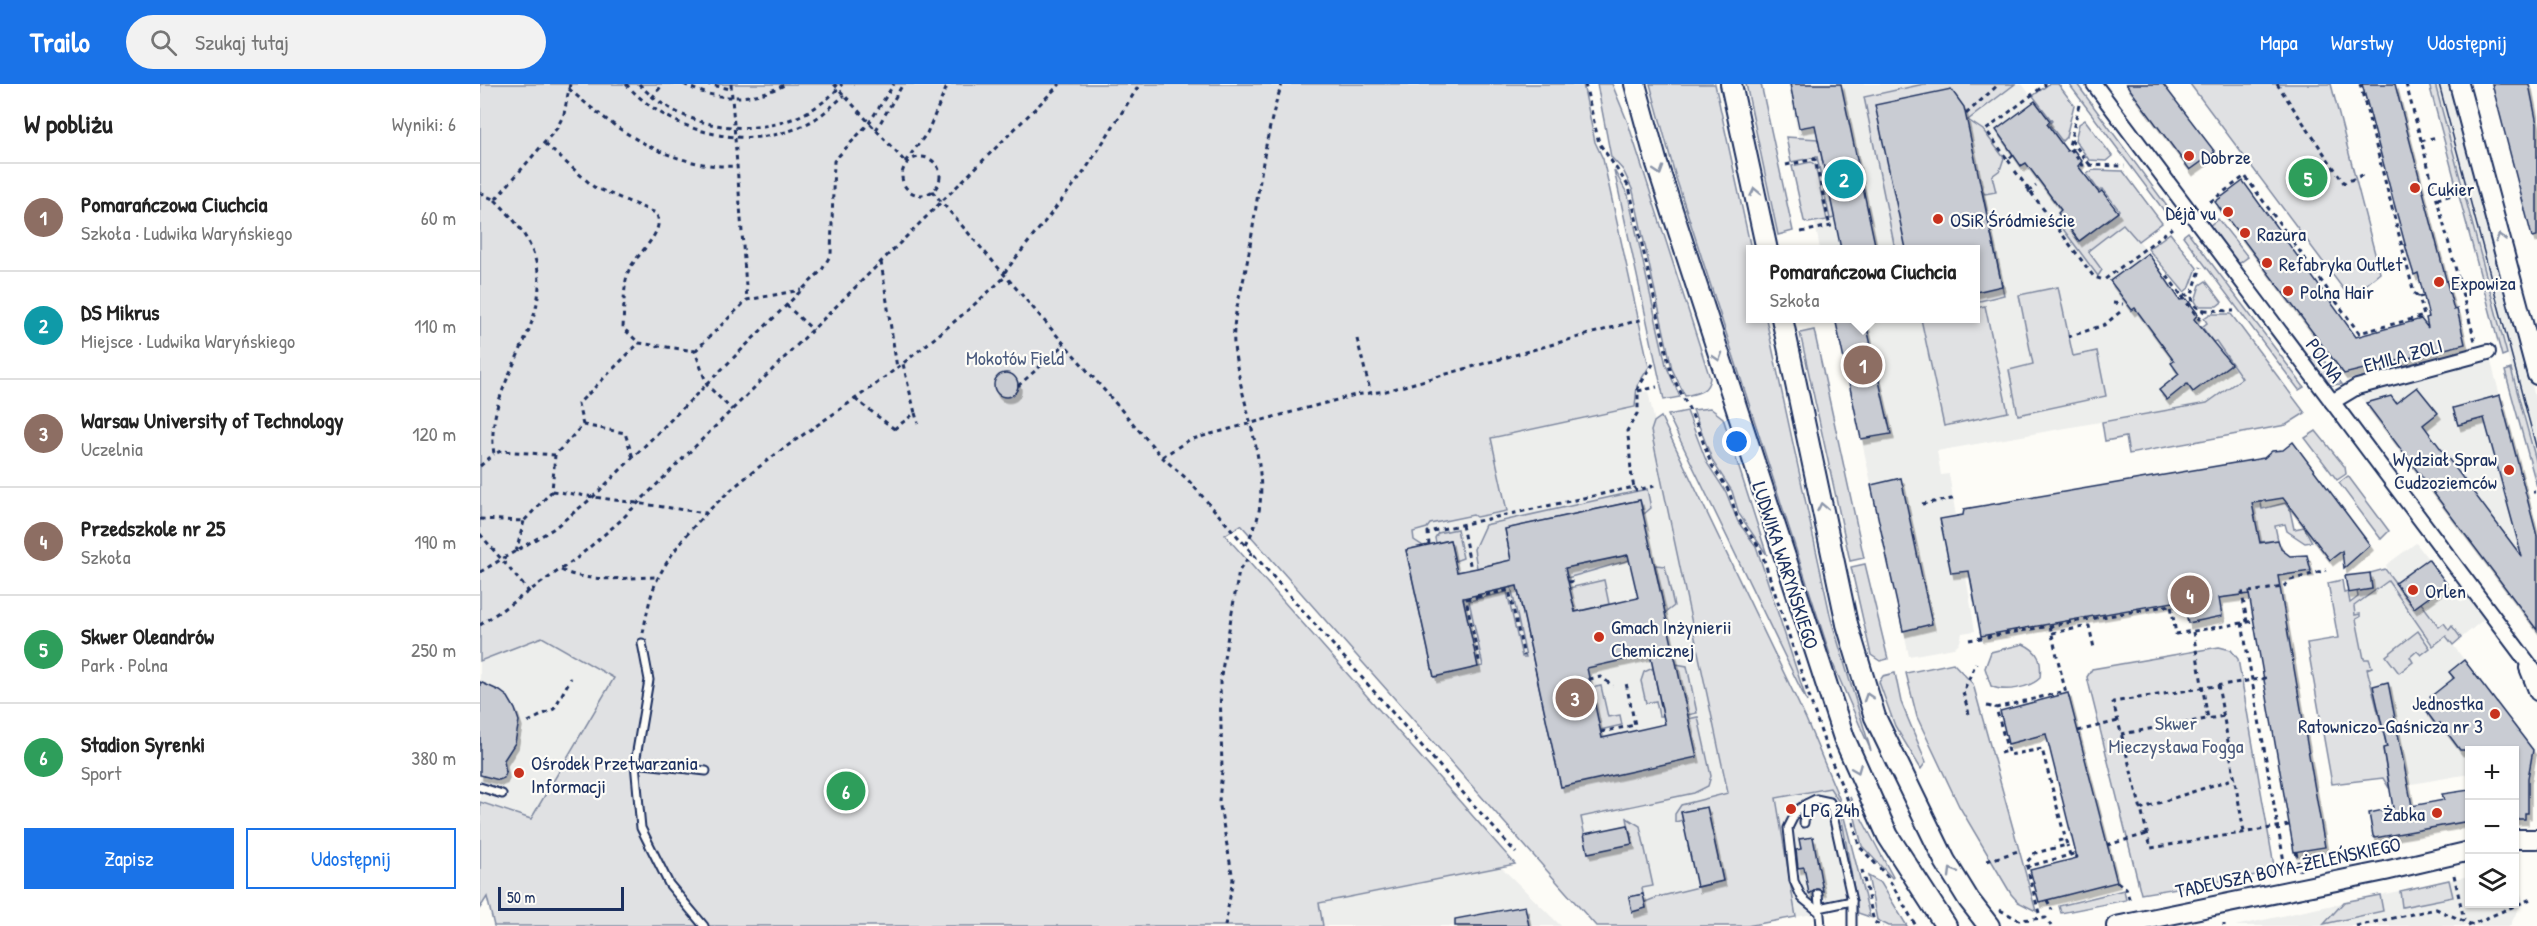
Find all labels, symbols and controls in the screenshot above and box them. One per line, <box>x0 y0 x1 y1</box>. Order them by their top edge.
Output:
search box <box>126 15 546 69</box>
text: Trailo <box>30 23 90 61</box>
icon: search <box>147 26 180 59</box>
text: Szukaj tutaj <box>195 27 289 57</box>
text: Mapa <box>2260 28 2298 57</box>
text: Warstwy <box>2331 28 2394 57</box>
text: Udostępnij <box>2427 28 2507 57</box>
text: W pobliżu <box>24 106 113 141</box>
text: Wyniki: 6 <box>392 110 456 137</box>
place label: Dobrze <box>2201 143 2251 170</box>
marker: Dobrze <box>2182 149 2196 163</box>
pin: 2 <box>1824 156 1864 202</box>
pin: 5 <box>2288 156 2328 200</box>
one-way arrow <box>1652 165 1664 176</box>
place label: Cukier <box>2427 175 2475 202</box>
marker: Cukier <box>2408 181 2422 195</box>
one-way arrow <box>1749 188 1762 198</box>
text: Pomarańczowa Ciuchcia <box>81 189 267 219</box>
place label: Déjà vu <box>2165 199 2216 226</box>
text: 1 <box>40 204 47 231</box>
text: 60 m <box>421 204 456 231</box>
marker: Déjà vu <box>2221 205 2235 219</box>
place label: OSiR Śródmieście <box>1950 206 2075 233</box>
marker: OSiR Śródmieście <box>1931 212 1945 226</box>
text: Szkoła · Ludwika Waryńskiego <box>81 219 292 246</box>
place label: Razura <box>2257 220 2306 247</box>
marker: Razura <box>2238 226 2252 240</box>
one-way arrow <box>2495 233 2507 243</box>
popup <box>1746 245 1980 323</box>
place label: Refabryka Outlet <box>2279 250 2403 277</box>
text: Pomarańczowa Ciuchcia <box>1770 256 1956 286</box>
marker: Refabryka Outlet <box>2260 256 2274 270</box>
place label: Expowiza <box>2451 269 2516 296</box>
marker: Expowiza <box>2432 275 2446 289</box>
place label: Polna Hair <box>2300 278 2374 305</box>
marker: Polna Hair <box>2281 284 2295 298</box>
text: Szkoła <box>1770 286 1819 313</box>
text: DS Mikrus <box>81 297 160 327</box>
text: 2 <box>39 312 48 339</box>
text: 110 m <box>414 312 456 339</box>
text: Miejsce · Ludwika Waryńskiego <box>81 327 295 354</box>
street label: POLNA <box>2300 332 2350 388</box>
street label: EMILA ZOLI <box>2361 332 2445 378</box>
pin: 1 <box>1844 342 1882 388</box>
park label: Mokotów Field <box>966 344 1064 371</box>
one-way arrow <box>1711 351 1724 362</box>
text: Warsaw University of Technology <box>81 405 344 435</box>
text: 3 <box>39 420 48 447</box>
text: 120 m <box>412 420 456 447</box>
your location <box>1722 427 1751 456</box>
text: Uczelnia <box>81 435 143 462</box>
place label: Wydział Spraw Cudzoziemców <box>2393 445 2497 495</box>
marker: Wydział Spraw Cudzoziemców <box>2502 463 2516 477</box>
street label: LUDWIKA WARYŃSKIEGO <box>1746 478 1826 652</box>
one-way arrow <box>1816 502 1829 512</box>
text: Przedszkole nr 25 <box>81 513 225 543</box>
text: 4 <box>40 528 47 555</box>
text: 190 m <box>414 528 456 555</box>
text: Szkoła <box>81 543 131 570</box>
pin: 4 <box>2170 572 2210 618</box>
place label: Orlen <box>2425 577 2466 604</box>
marker: Orlen <box>2406 583 2420 597</box>
place label: Gmach Inżynierii Chemicznej <box>1611 613 1732 663</box>
text: Skwer Oleandrów <box>81 621 214 651</box>
marker: Gmach Inżynierii Chemicznej <box>1592 630 1606 644</box>
text: 5 <box>39 636 48 663</box>
text: 250 m <box>411 636 456 663</box>
text: Park · Polna <box>81 651 168 678</box>
pin: 3 <box>1556 676 1594 720</box>
place label: Jednostka Ratowniczo-Gaśnicza nr 3 <box>2298 689 2483 739</box>
one-way arrow <box>1863 692 1875 703</box>
marker: Jednostka Ratowniczo-Gaśnicza nr 3 <box>2488 707 2502 721</box>
park label: Skwer Mieczysława Fogga <box>2108 709 2244 759</box>
text: Stadion Syrenki <box>81 729 205 759</box>
text: 6 <box>40 744 47 771</box>
text: 380 m <box>411 744 456 771</box>
map controls <box>2465 746 2519 908</box>
button: + <box>2465 746 2519 800</box>
place label: Ośrodek Przetwarzania Informacji <box>531 749 698 799</box>
text: Sport <box>81 759 121 786</box>
one-way arrow <box>1850 763 1862 774</box>
marker: Ośrodek Przetwarzania Informacji <box>512 766 526 780</box>
pin: 6 <box>826 768 866 814</box>
place label: LPG 24h <box>1803 796 1860 823</box>
place label: Żabka <box>2383 800 2425 827</box>
button: − <box>2465 800 2519 854</box>
marker: LPG 24h <box>1784 802 1798 816</box>
marker: Żabka <box>2430 806 2444 820</box>
button: Zapisz <box>24 828 234 889</box>
button: Udostępnij <box>246 828 456 889</box>
street label: TADEUSZA BOYA-ŻELEŃSKIEGO <box>2173 830 2403 904</box>
button: layers <box>2465 854 2519 908</box>
one-way arrow <box>1947 868 1959 878</box>
scale bar <box>498 884 624 912</box>
text: 50 m <box>507 886 536 908</box>

